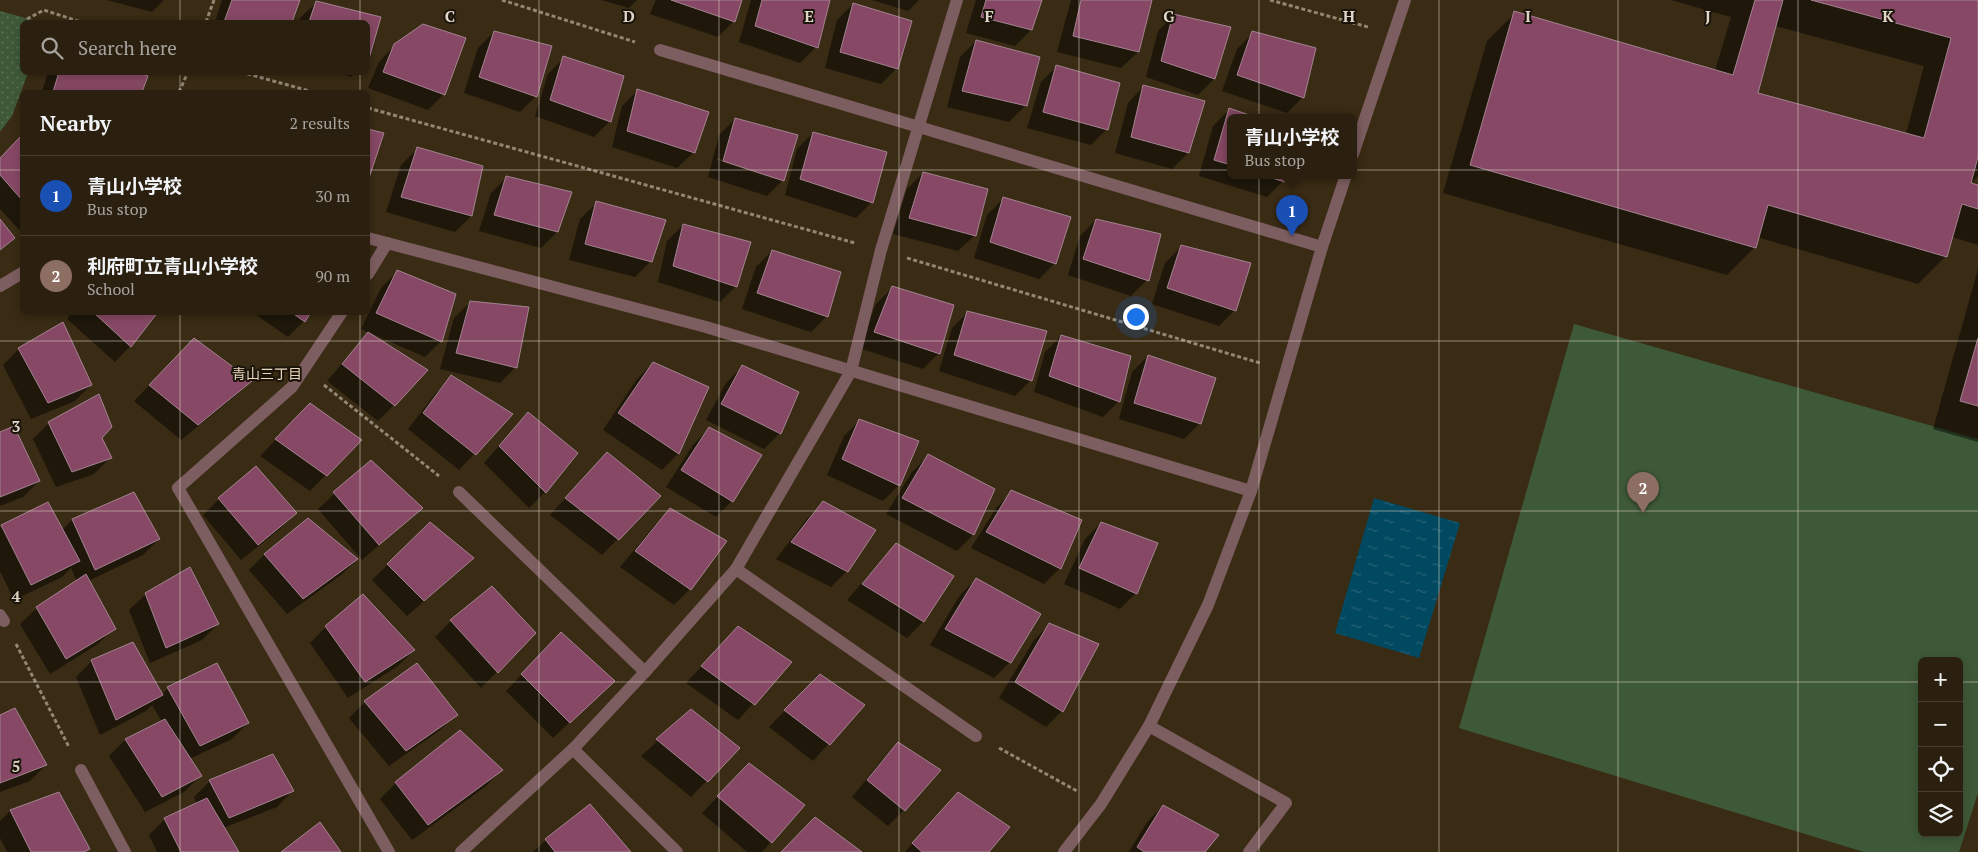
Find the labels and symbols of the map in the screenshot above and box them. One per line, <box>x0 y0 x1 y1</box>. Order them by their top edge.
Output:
text: C <box>445 5 455 27</box>
text: D <box>623 5 635 27</box>
text: E <box>804 5 814 27</box>
text: F <box>984 5 994 27</box>
text: G <box>1163 5 1175 27</box>
text: H <box>1343 5 1355 27</box>
text: I <box>1525 5 1531 27</box>
text: J <box>1705 5 1711 27</box>
text: K <box>1882 5 1894 27</box>
pin: 1 <box>1276 195 1308 236</box>
your location <box>1123 304 1149 330</box>
district label: 青山三丁目 <box>232 364 302 383</box>
text: 3 <box>11 415 21 437</box>
pin: 2 <box>1627 472 1659 513</box>
text: 4 <box>11 585 21 607</box>
text: 5 <box>11 755 21 777</box>

